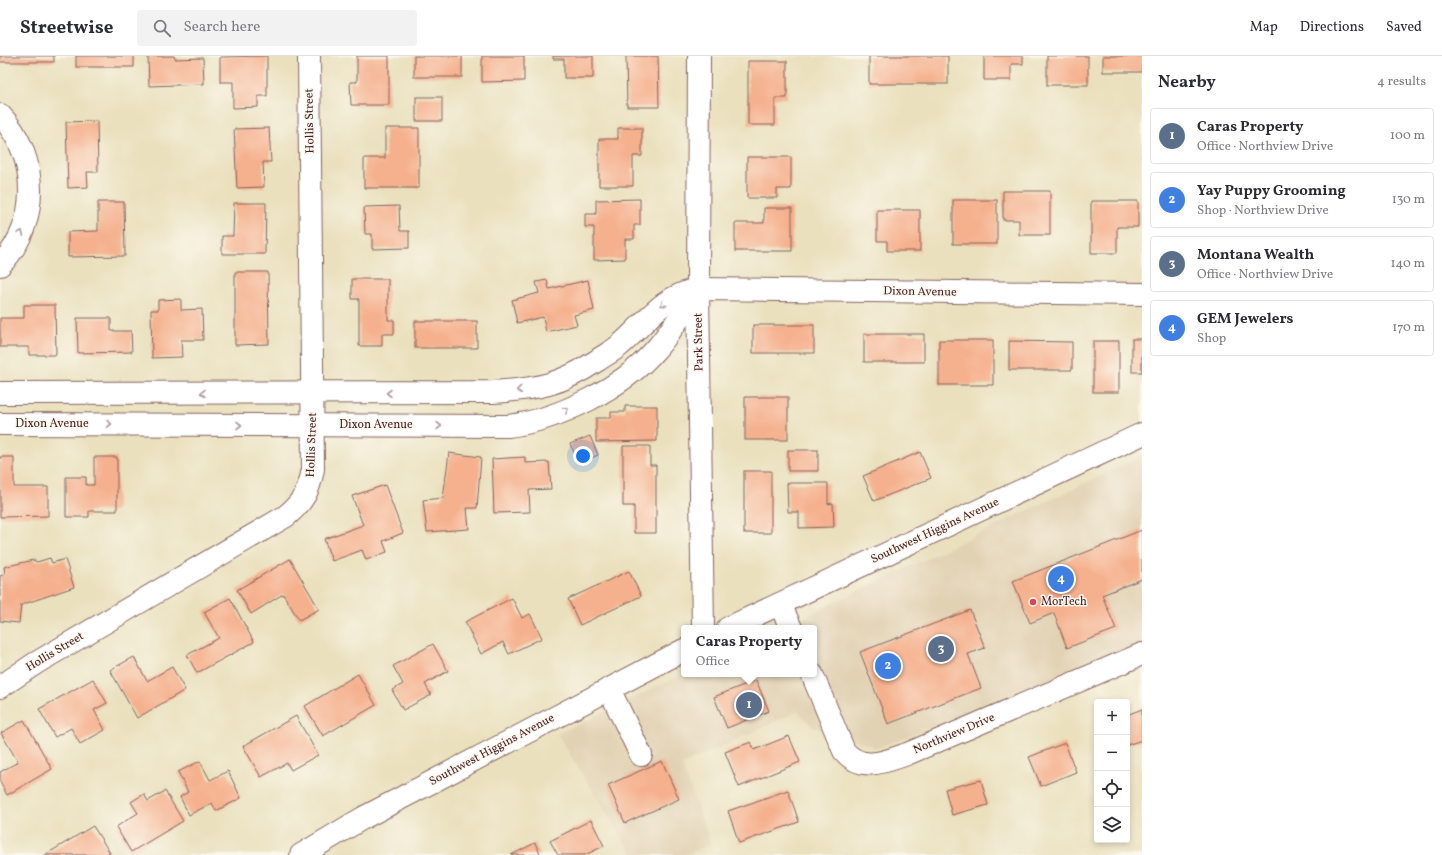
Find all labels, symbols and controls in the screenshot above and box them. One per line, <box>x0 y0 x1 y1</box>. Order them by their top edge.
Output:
search box <box>137 10 417 46</box>
text: Streetwise <box>20 15 113 41</box>
icon: search <box>151 17 173 39</box>
text: Search here <box>183 17 260 38</box>
text: Map <box>1250 18 1278 37</box>
text: Directions <box>1300 18 1364 37</box>
text: Saved <box>1386 18 1422 37</box>
text: Nearby <box>1158 71 1216 94</box>
text: 4 results <box>1377 73 1426 91</box>
street label: Hollis Street <box>301 88 319 154</box>
text: Caras Property <box>1197 117 1304 138</box>
text: 1 <box>1169 127 1175 145</box>
text: 100 m <box>1390 127 1425 145</box>
text: Office · Northview Drive <box>1197 138 1333 156</box>
text: Yay Puppy Grooming <box>1197 181 1346 202</box>
text: 2 <box>1169 191 1175 209</box>
text: 130 m <box>1392 191 1425 209</box>
text: Shop · Northview Drive <box>1197 202 1329 220</box>
one-way arrow <box>17 229 25 236</box>
text: Montana Wealth <box>1197 245 1314 266</box>
text: 3 <box>1169 255 1175 273</box>
text: 140 m <box>1391 255 1425 273</box>
text: Office · Northview Drive <box>1197 266 1333 284</box>
street label: Dixon Avenue <box>883 283 957 301</box>
one-way arrow <box>660 299 667 307</box>
text: GEM Jewelers <box>1197 309 1294 330</box>
street label: Park Street <box>690 313 708 371</box>
text: 4 <box>1168 319 1176 337</box>
text: 170 m <box>1392 319 1425 337</box>
text: Shop <box>1197 330 1226 348</box>
one-way arrow <box>516 385 522 394</box>
one-way arrow <box>200 389 206 397</box>
one-way arrow <box>386 389 392 397</box>
one-way arrow <box>563 406 570 414</box>
street label: Hollis Street <box>303 412 321 478</box>
street label: Dixon Avenue <box>15 416 89 432</box>
street label: Dixon Avenue <box>339 417 413 433</box>
one-way arrow <box>106 420 112 428</box>
one-way arrow <box>236 420 242 429</box>
one-way arrow <box>436 421 442 430</box>
your location <box>573 446 593 466</box>
street label: Southwest Higgins Avenue <box>868 494 1002 568</box>
pin: 4 <box>1048 564 1074 594</box>
place label: MorTech <box>1041 594 1087 610</box>
marker: MorTech <box>1028 597 1038 607</box>
popup <box>681 625 817 677</box>
street label: Hollis Street <box>23 628 87 676</box>
text: Caras Property <box>696 632 802 653</box>
pin: 3 <box>928 634 954 664</box>
pin: 2 <box>875 651 901 681</box>
text: Office <box>696 653 730 671</box>
pin: 1 <box>736 690 762 720</box>
map controls <box>1094 699 1130 843</box>
button: + <box>1094 699 1130 735</box>
street label: Northview Drive <box>911 709 998 758</box>
street label: Southwest Higgins Avenue <box>427 710 558 790</box>
button: − <box>1094 735 1130 771</box>
button: locate <box>1094 771 1130 807</box>
button: layers <box>1094 807 1130 843</box>

